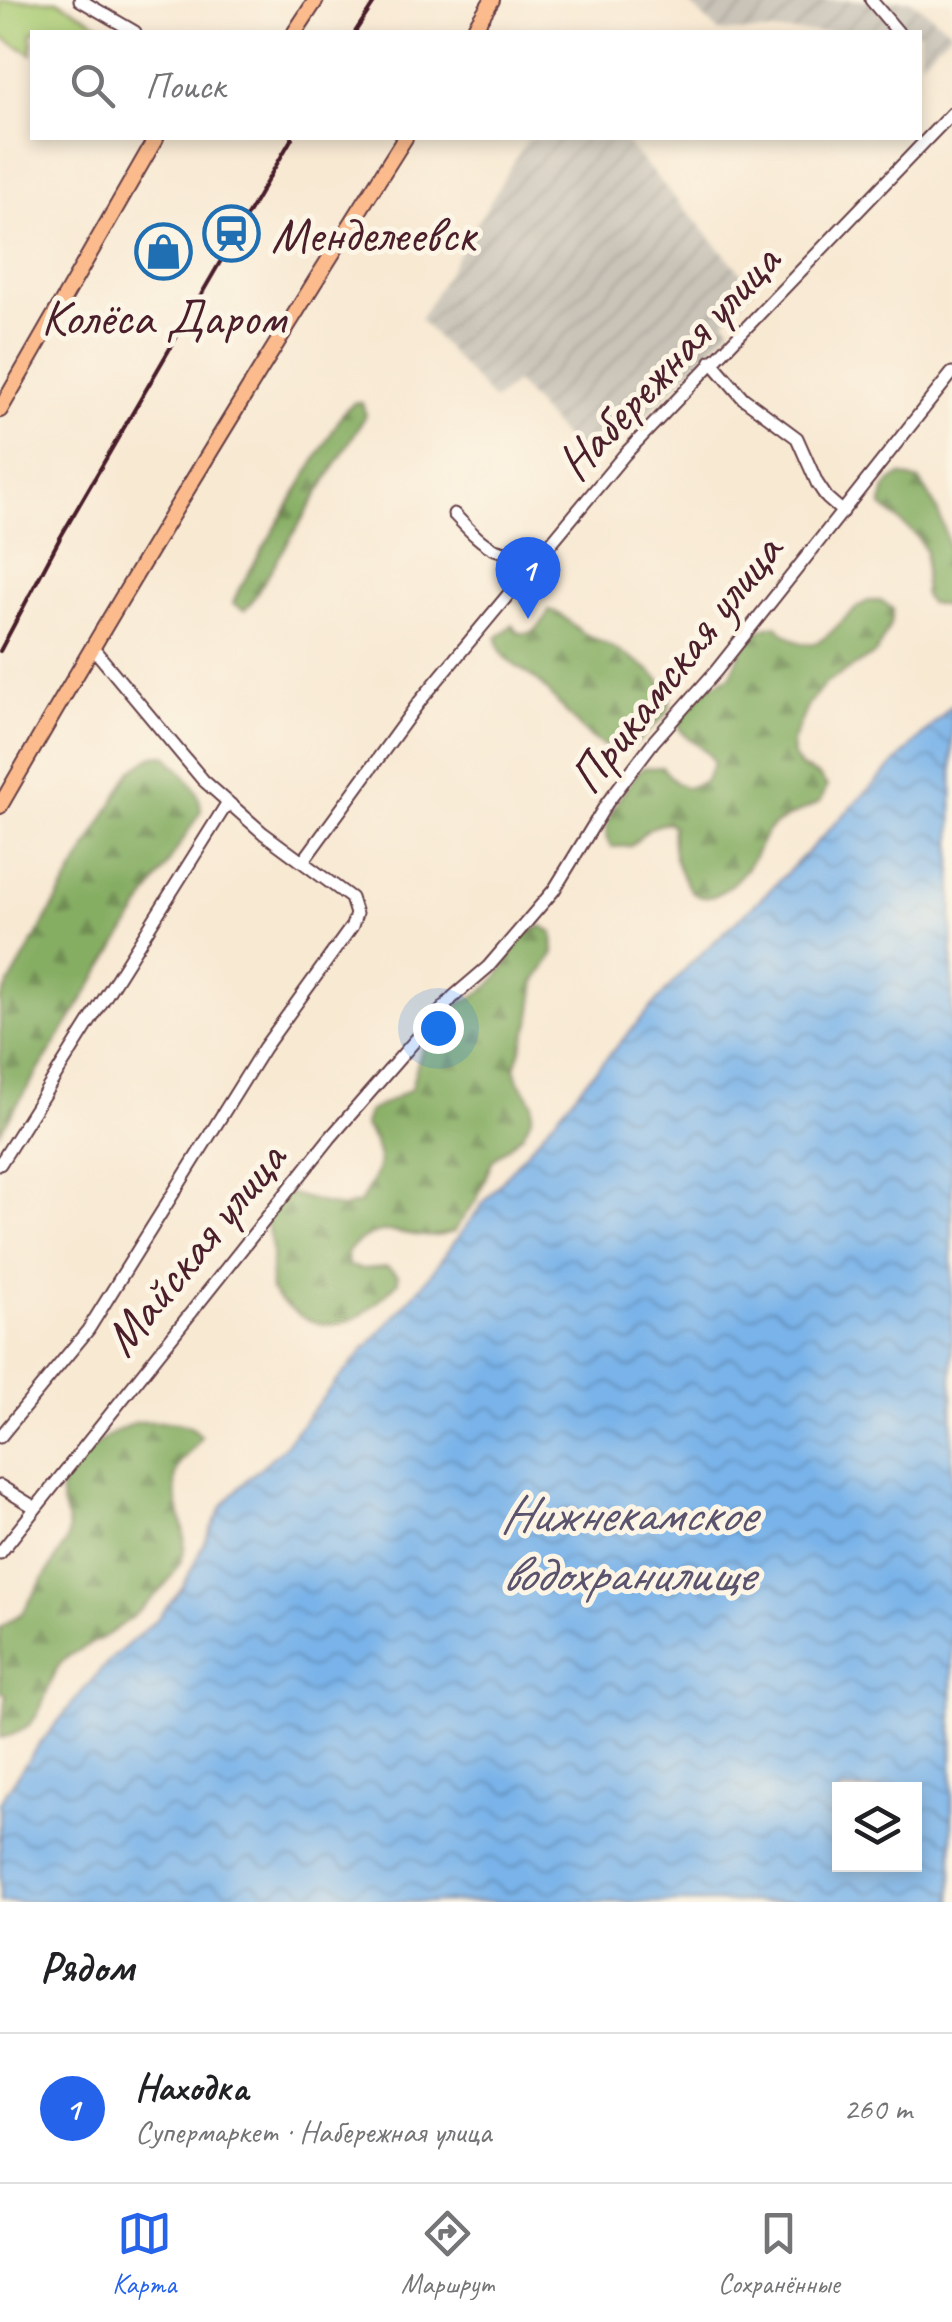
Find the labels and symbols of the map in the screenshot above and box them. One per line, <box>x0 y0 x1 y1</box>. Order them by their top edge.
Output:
station icon: Менделеевск <box>202 203 262 263</box>
place label: Менделеевск <box>271 203 478 266</box>
shop icon: Колёса Даром <box>133 221 193 281</box>
street label: Набережная улица <box>543 229 795 493</box>
place label: Колёса Даром <box>41 286 288 349</box>
street label: Прикамская улица <box>554 519 798 806</box>
pin: 1 <box>496 536 560 619</box>
your location <box>413 1003 464 1054</box>
street label: Майская улица <box>89 1127 301 1368</box>
water label: Нижнекамское водохранилище <box>500 1481 761 1607</box>

